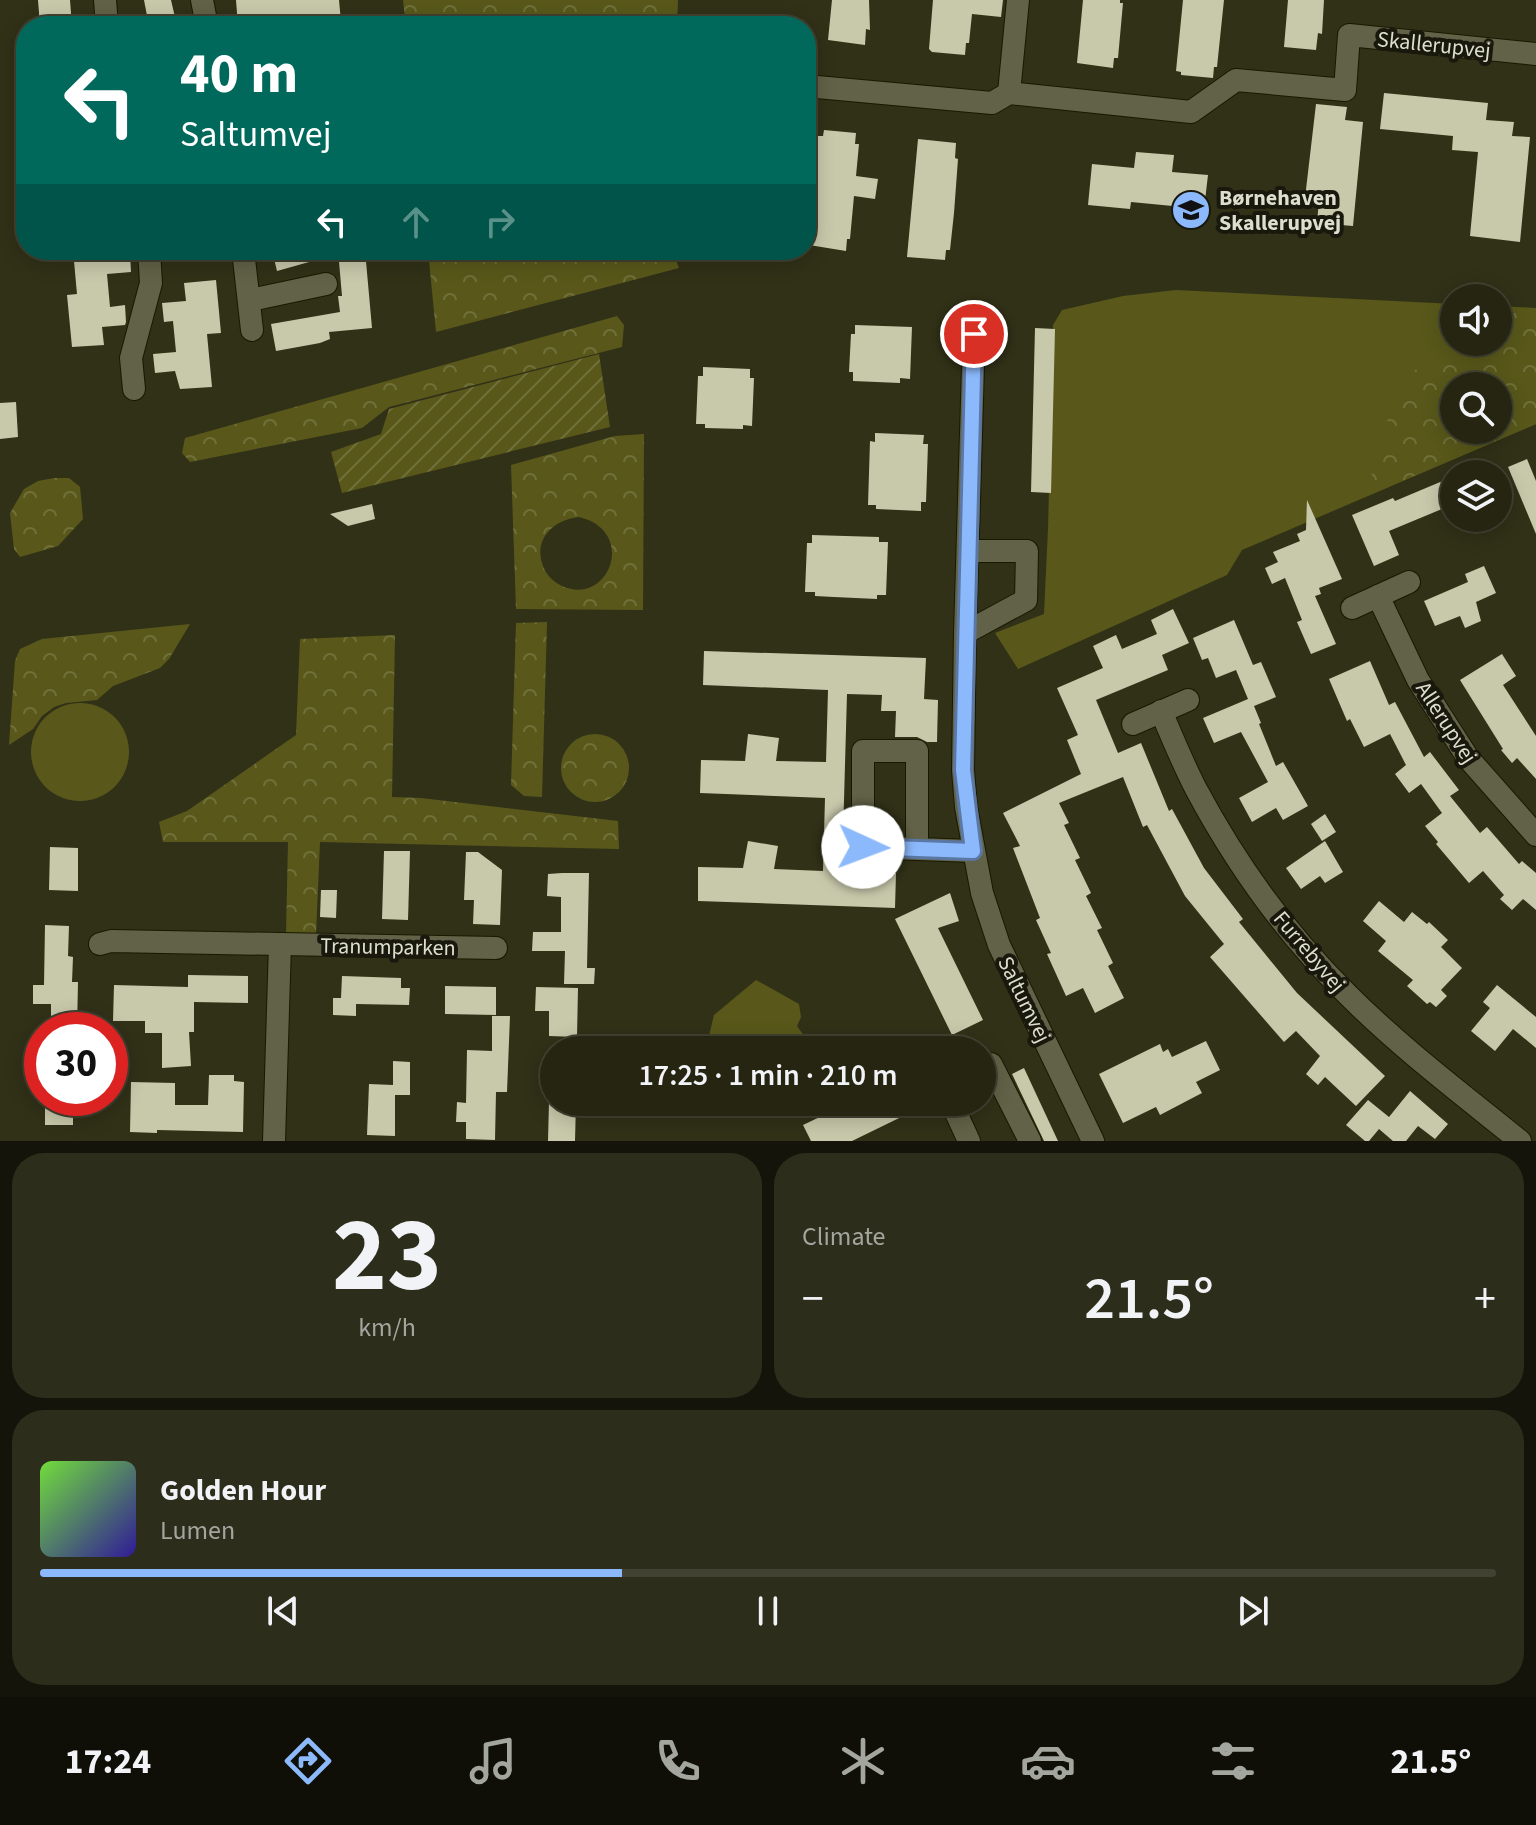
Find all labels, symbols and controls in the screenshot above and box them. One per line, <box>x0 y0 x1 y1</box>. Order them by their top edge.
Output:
street label: Skallerupvej <box>1376 23 1492 67</box>
text: 40 m <box>180 35 298 114</box>
icon: left <box>48 48 152 152</box>
text: Saltumvej <box>180 109 332 160</box>
place label: Børnehaven Skallerupvej <box>1219 182 1341 239</box>
school or university icon: Børnehaven Skallerupvej <box>1170 189 1212 231</box>
icon: left <box>310 200 354 244</box>
icon: ahead <box>394 200 438 244</box>
icon: right <box>478 200 522 244</box>
map controls <box>1440 284 1512 532</box>
button: sound <box>1440 284 1512 356</box>
pin <box>940 300 1008 368</box>
icon: arrive <box>952 312 996 356</box>
button: search <box>1440 372 1512 444</box>
button: layers <box>1440 460 1512 532</box>
street label: Allerupvej <box>1408 675 1485 770</box>
position arrow <box>821 805 905 889</box>
street label: Furrebyvej <box>1266 904 1353 999</box>
street label: Tranumparken <box>320 930 456 964</box>
street label: Saltumvej <box>989 951 1059 1048</box>
speed limit sign: 30 <box>24 1012 128 1116</box>
text: 17:25 · 1 min · 210 m <box>638 1054 898 1097</box>
text: 23 <box>332 1183 442 1331</box>
text: Climate <box>802 1218 886 1255</box>
text: 21.5° <box>1084 1257 1214 1342</box>
text: − <box>802 1268 824 1331</box>
text: + <box>1474 1268 1496 1331</box>
text: km/h <box>358 1309 416 1346</box>
text: Golden Hour <box>160 1469 326 1512</box>
text: Lumen <box>160 1512 235 1549</box>
icon: previous <box>261 1589 305 1633</box>
icon: pause <box>746 1589 790 1633</box>
icon: next <box>1231 1589 1275 1633</box>
icon: directions <box>280 1733 336 1789</box>
icon: music <box>465 1733 521 1789</box>
icon: phone <box>650 1733 706 1789</box>
icon: climate <box>835 1733 891 1789</box>
icon: car <box>1020 1733 1076 1789</box>
icon: filters <box>1205 1733 1261 1789</box>
text: 17:24 <box>65 1736 151 1787</box>
text: 21.5° <box>1390 1736 1471 1787</box>

